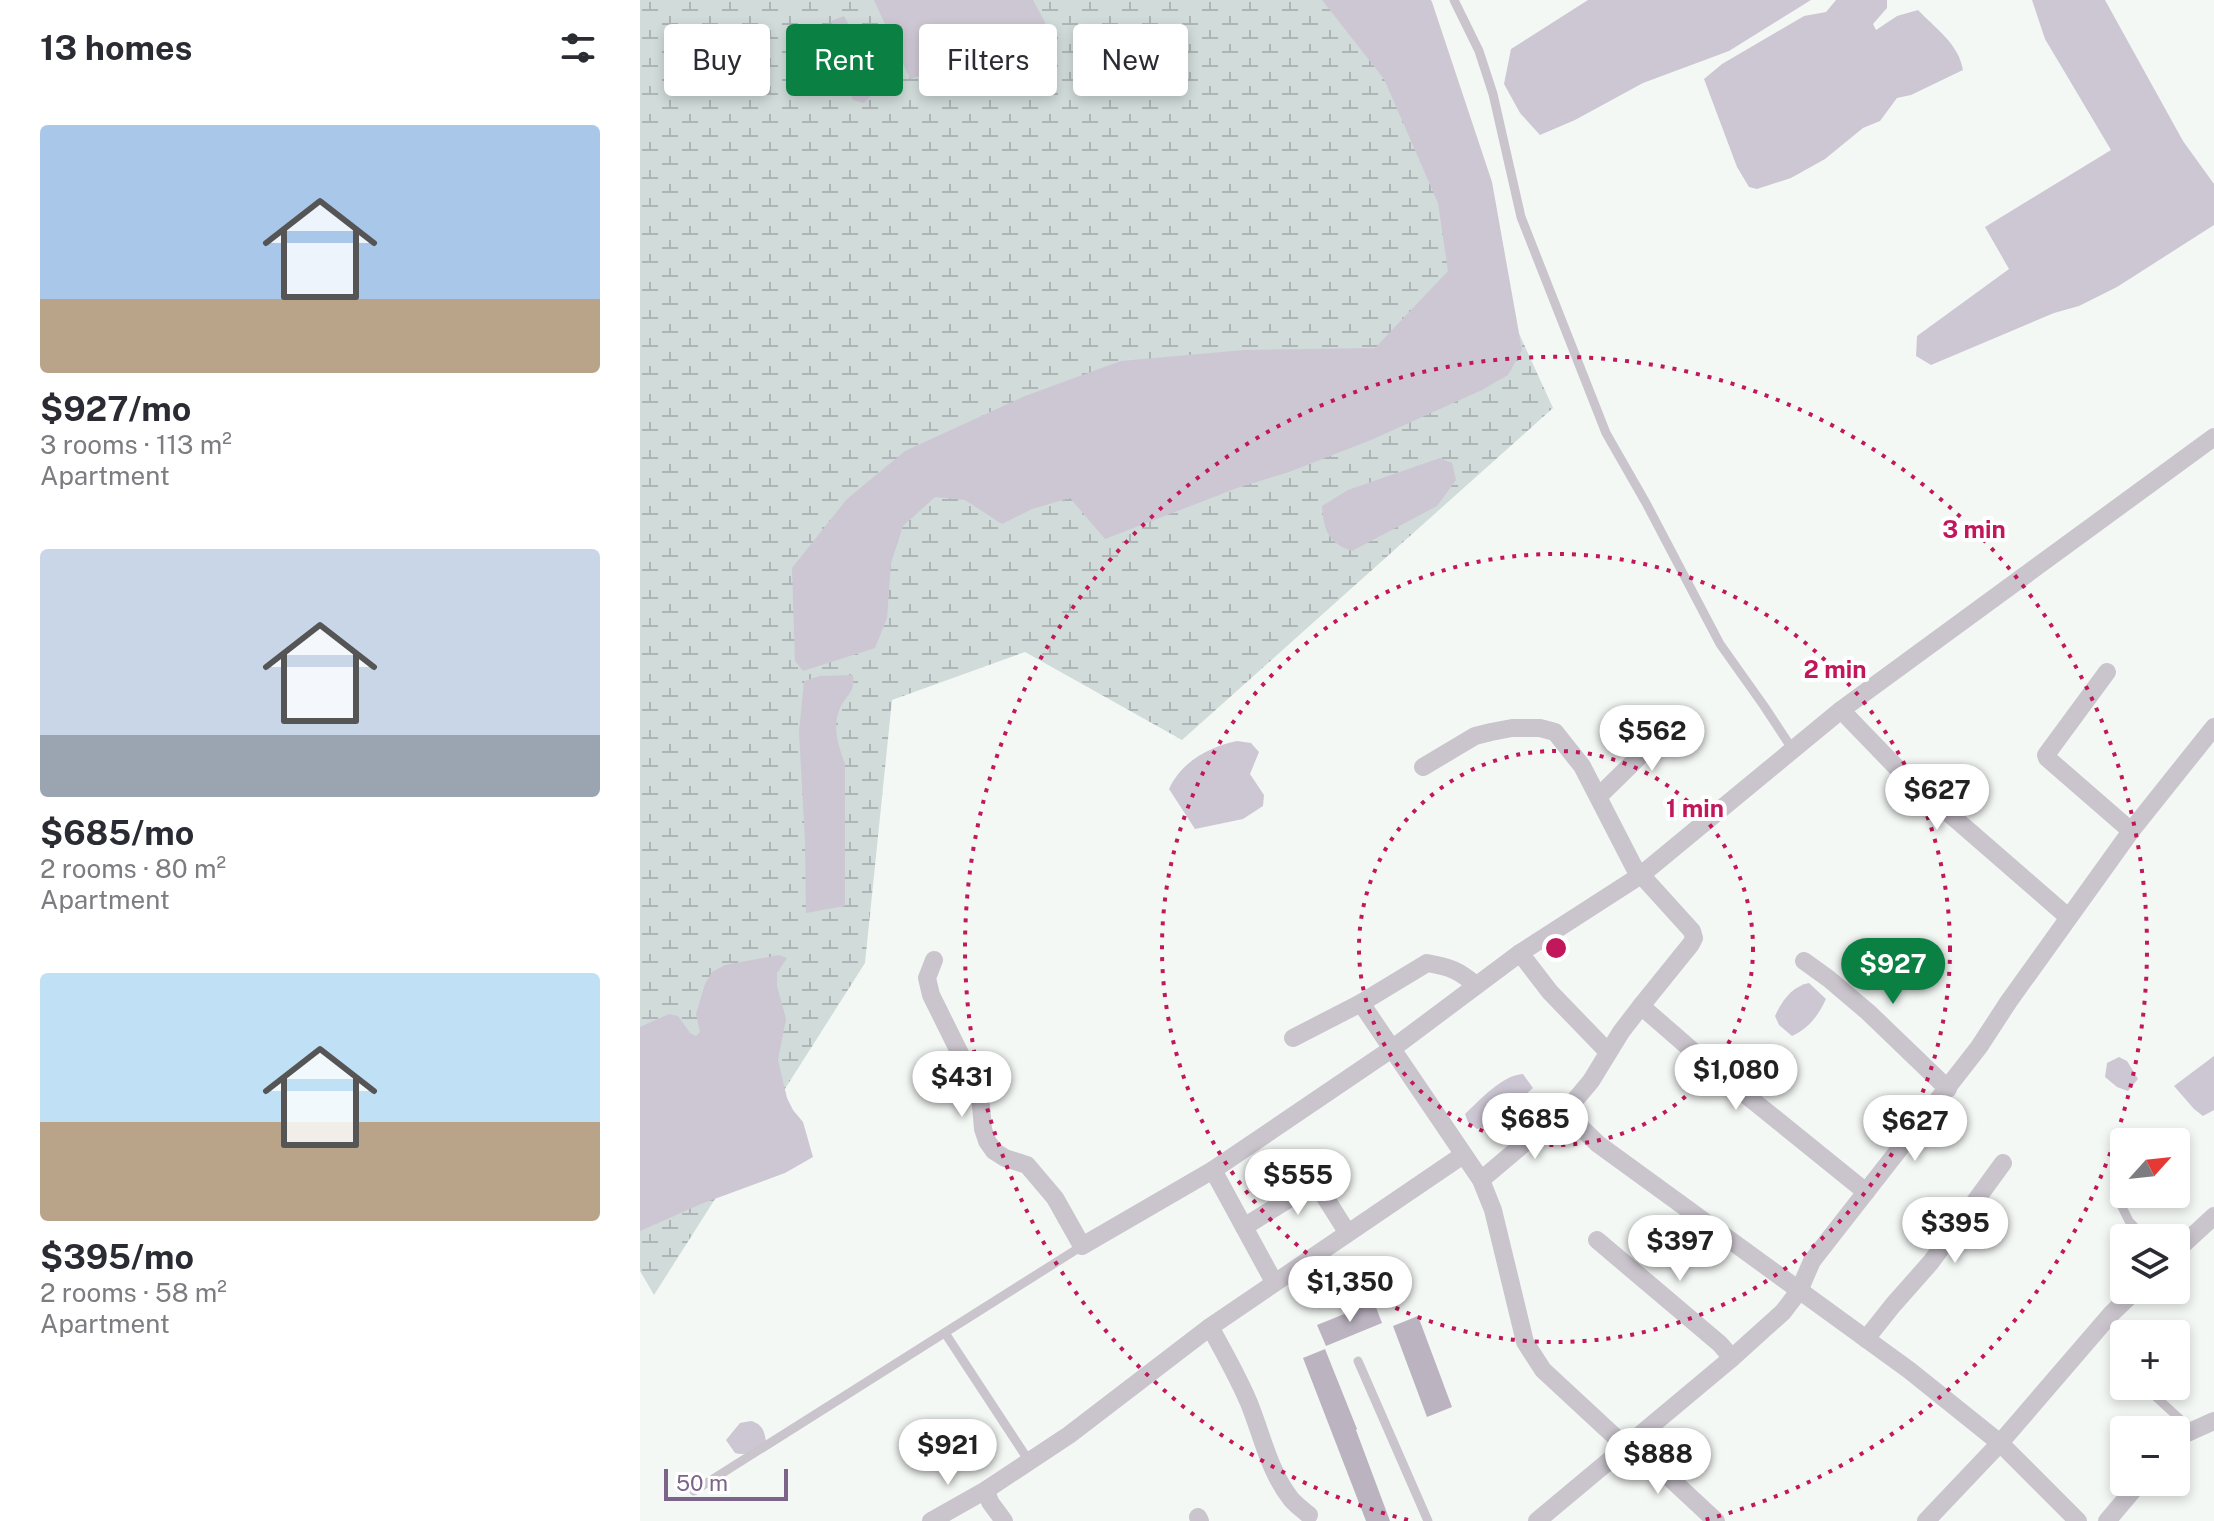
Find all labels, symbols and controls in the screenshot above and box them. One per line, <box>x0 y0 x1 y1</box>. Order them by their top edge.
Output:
chip: Buy <box>664 24 770 96</box>
chip: Rent <box>786 24 903 96</box>
chip: Filters <box>919 24 1057 96</box>
chip: New <box>1073 24 1188 96</box>
icon: filters <box>556 26 600 70</box>
text: 13 homes <box>40 28 192 68</box>
icon: home <box>248 177 392 321</box>
text: $927/mo <box>40 389 191 429</box>
text: 3 rooms · 113 m² <box>40 429 232 460</box>
text: Apartment <box>40 460 170 491</box>
text: 3 min <box>1942 515 2006 543</box>
icon: home <box>248 601 392 745</box>
text: 2 min <box>1804 655 1866 683</box>
pin: $562 <box>1605 705 1699 773</box>
text: $562 <box>1618 715 1686 746</box>
pin: $627 <box>1890 764 1984 832</box>
text: $627 <box>1903 774 1971 805</box>
text: 1 min <box>1666 794 1724 822</box>
text: $685/mo <box>40 813 194 853</box>
text: 2 rooms · 80 m² <box>40 853 226 884</box>
text: Apartment <box>40 884 170 915</box>
centre of rings <box>1542 934 1570 962</box>
pin: $927 <box>1846 938 1940 1006</box>
text: $927 <box>1859 948 1927 979</box>
icon: home <box>248 1025 392 1169</box>
pin: $1,080 <box>1671 1044 1801 1112</box>
pin: $431 <box>915 1051 1009 1119</box>
text: $1,080 <box>1693 1054 1779 1085</box>
text: $431 <box>930 1061 994 1092</box>
pin: $685 <box>1488 1093 1582 1161</box>
pin: $627 <box>1868 1095 1962 1163</box>
text: $685 <box>1500 1103 1570 1134</box>
text: $627 <box>1881 1105 1949 1136</box>
north arrow <box>2110 1128 2190 1208</box>
map controls <box>2110 1128 2190 1496</box>
pin: $555 <box>1251 1149 1345 1217</box>
text: $555 <box>1263 1159 1333 1190</box>
pin: $395 <box>1908 1197 2002 1265</box>
text: $395 <box>1920 1207 1990 1238</box>
pin: $397 <box>1633 1215 1727 1283</box>
button: layers <box>2110 1224 2190 1304</box>
text: $397 <box>1646 1225 1714 1256</box>
text: $395/mo <box>40 1237 194 1277</box>
pin: $1,350 <box>1285 1256 1415 1324</box>
text: $1,350 <box>1306 1266 1394 1297</box>
text: 2 rooms · 58 m² <box>40 1277 227 1308</box>
text: Apartment <box>40 1308 170 1339</box>
button: + <box>2110 1320 2190 1400</box>
button: − <box>2110 1416 2190 1496</box>
pin: $921 <box>901 1419 995 1487</box>
pin: $888 <box>1611 1428 1705 1496</box>
text: $921 <box>917 1429 979 1460</box>
text: $888 <box>1623 1438 1693 1469</box>
scale bar <box>664 1465 788 1501</box>
text: 50 m <box>676 1470 728 1496</box>

